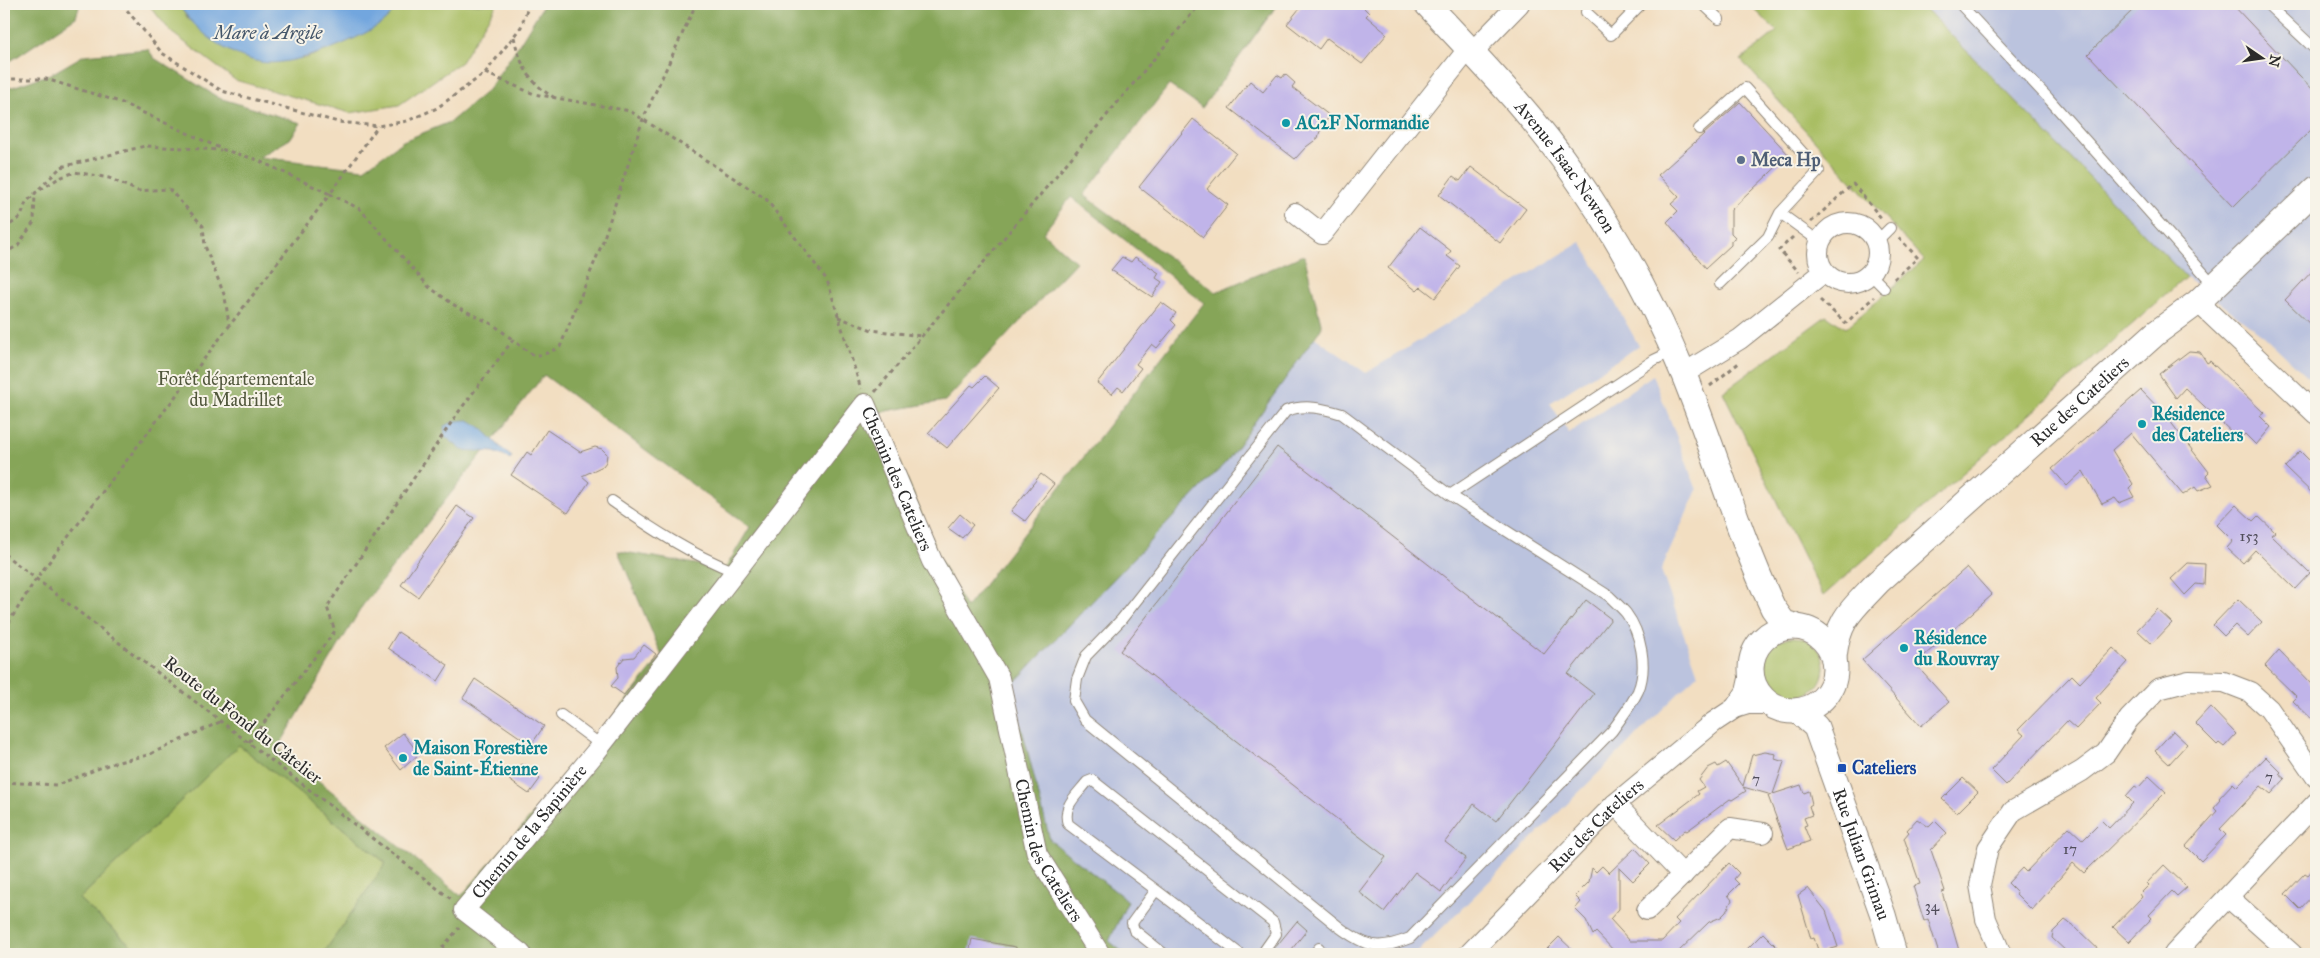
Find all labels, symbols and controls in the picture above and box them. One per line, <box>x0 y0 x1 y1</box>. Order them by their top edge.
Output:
water label: Mare à Argile <box>212 21 323 44</box>
north arrow <box>2238 32 2288 82</box>
text: N <box>2265 53 2284 69</box>
street label: Avenue Isaac Newton <box>1509 95 1621 237</box>
place label: AC2F Normandie <box>1295 112 1430 134</box>
marker: AC2F Normandie <box>1280 117 1292 129</box>
place label: Meca Hp <box>1751 149 1820 172</box>
marker: Meca Hp <box>1735 154 1747 166</box>
street label: Rue des Cateliers <box>2026 352 2133 451</box>
park label: Forêt départementale du Madrillet <box>157 368 315 411</box>
street label: Chemin des Cateliers <box>856 403 937 554</box>
place label: Résidence des Cateliers <box>2152 403 2244 446</box>
marker: Résidence des Cateliers <box>2136 418 2148 430</box>
house number: 153 <box>2240 527 2258 545</box>
place label: Résidence du Rouvray <box>1914 627 2001 671</box>
marker: Résidence du Rouvray <box>1898 642 1910 654</box>
street label: Route du Fond du Câtelier <box>159 651 327 789</box>
place label: Maison Forestière de Saint-Étienne <box>413 737 548 780</box>
marker: Maison Forestière de Saint-Étienne <box>397 752 409 764</box>
place label: Cateliers <box>1852 757 1917 779</box>
street label: Chemin de la Sapinière <box>467 760 592 903</box>
marker: Cateliers <box>1836 762 1848 774</box>
house number: 7 <box>2265 768 2273 786</box>
house number: 7 <box>1752 770 1760 788</box>
street label: Rue des Cateliers <box>1544 774 1648 877</box>
street label: Chemin des Cateliers <box>1010 777 1088 926</box>
street label: Rue Julian Grimau <box>1828 785 1895 923</box>
house number: 17 <box>2063 840 2077 858</box>
house number: 34 <box>1925 897 1940 915</box>

